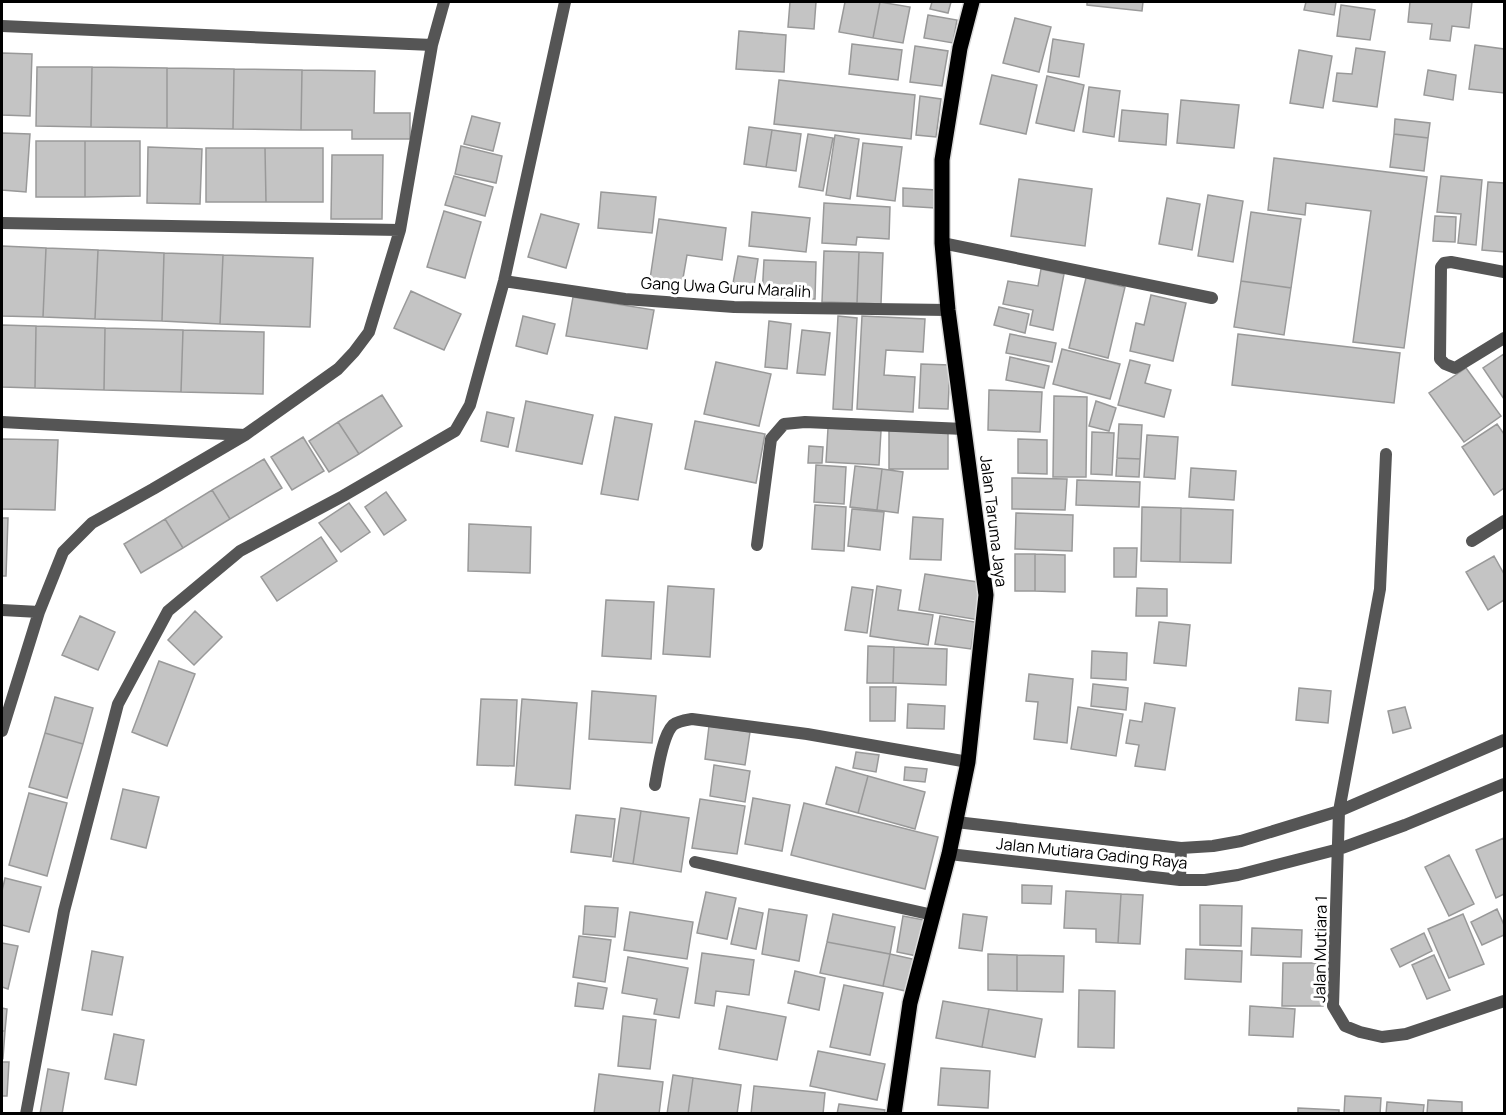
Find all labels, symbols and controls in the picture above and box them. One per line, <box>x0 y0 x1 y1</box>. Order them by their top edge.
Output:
street label: Gang Uwa Guru Maralih <box>640 272 812 302</box>
street label: Jalan Taruma Jaya <box>975 454 1013 588</box>
street label: Jalan Mutiara Gading Raya <box>995 832 1189 874</box>
street label: Jalan Mutiara 1 <box>1308 895 1332 1003</box>

